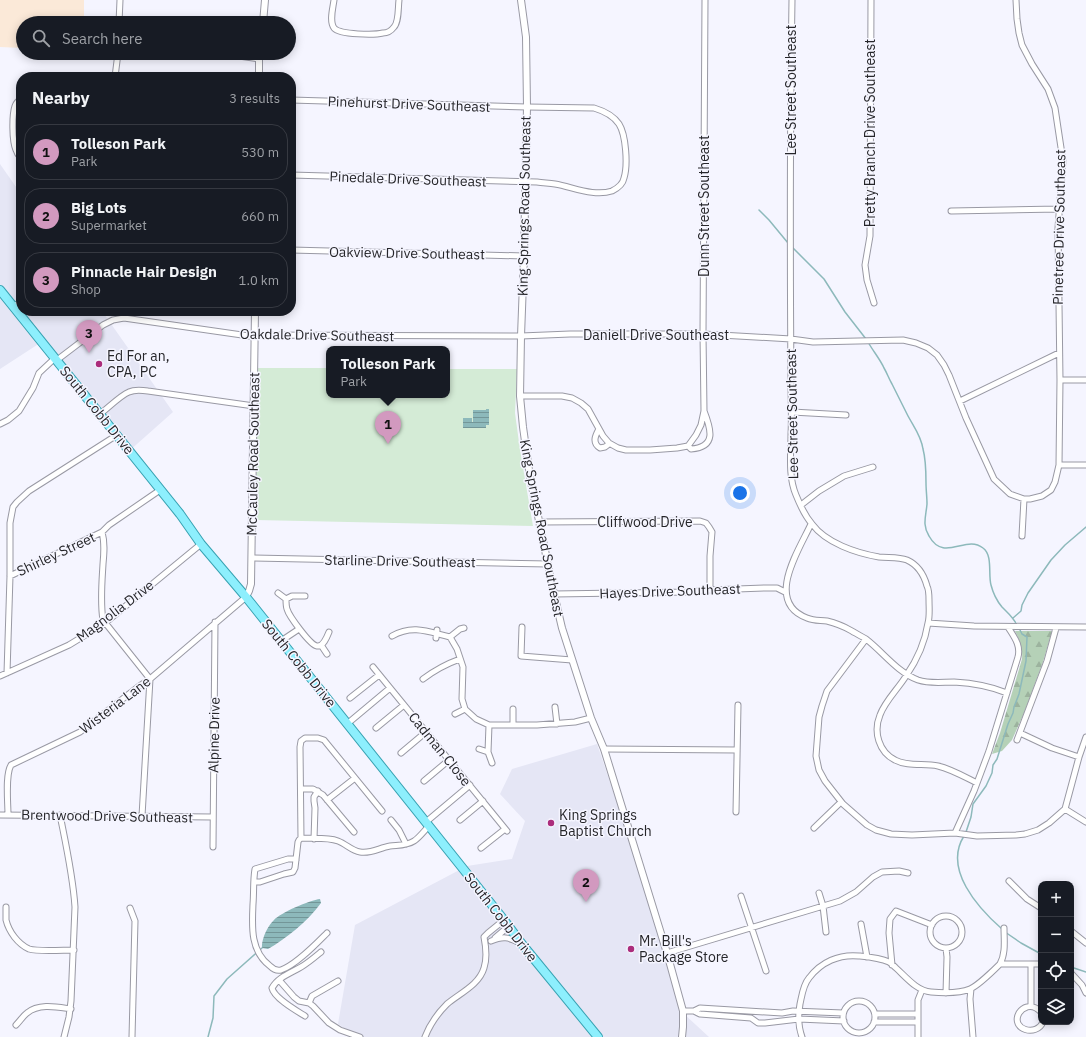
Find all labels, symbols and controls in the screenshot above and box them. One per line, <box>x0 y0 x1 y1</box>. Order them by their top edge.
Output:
search box <box>16 16 296 60</box>
street label: Lee Street Southeast <box>782 24 800 155</box>
icon: search <box>30 27 52 49</box>
text: Search here <box>62 29 142 48</box>
street label: Pretty Branch Drive Southeast <box>861 39 879 227</box>
text: Nearby <box>32 87 90 109</box>
text: 3 results <box>229 90 280 107</box>
street label: Pinehurst Drive Southeast <box>327 92 491 116</box>
street label: King Springs Road Southeast <box>513 116 535 296</box>
text: Tolleson Park <box>71 134 166 153</box>
street label: Dunn Street Southeast <box>695 135 713 277</box>
text: 1 <box>42 144 50 161</box>
text: 530 m <box>241 144 279 161</box>
street label: Pinetree Drive Southeast <box>1049 149 1069 305</box>
text: Park <box>71 153 97 170</box>
street label: Pinedale Drive Southeast <box>329 167 487 191</box>
text: Big Lots <box>71 198 127 217</box>
text: 2 <box>42 208 50 225</box>
text: 660 m <box>241 208 279 225</box>
text: Supermarket <box>71 217 147 234</box>
street label: Oakview Drive Southeast <box>329 243 485 263</box>
text: Pinnacle Hair Design <box>71 262 217 281</box>
text: 3 <box>42 272 50 289</box>
text: 1.0 km <box>239 272 279 289</box>
text: Shop <box>71 281 101 298</box>
pin: 3 <box>76 320 102 353</box>
street label: Oakdale Drive Southeast <box>240 325 394 345</box>
street label: Daniell Drive Southeast <box>583 326 729 344</box>
popup <box>326 346 450 398</box>
place label: Ed For an, CPA, PC <box>107 347 169 381</box>
street label: Lee Street Southeast <box>782 348 802 480</box>
text: Tolleson Park <box>340 354 436 373</box>
marker: Ed For an, CPA, PC <box>94 359 104 369</box>
street label: South Cobb Drive <box>56 362 138 458</box>
street label: McCauley Road Southeast <box>243 372 263 536</box>
text: Park <box>340 373 367 390</box>
pin: 1 <box>375 411 401 444</box>
street label: King Springs Road Southeast <box>516 438 568 618</box>
your location <box>730 483 750 503</box>
street label: Cliffwood Drive <box>597 513 693 531</box>
street label: Shirley Street <box>14 528 98 580</box>
street label: Starline Drive Southeast <box>324 551 476 571</box>
street label: Magnolia Drive <box>73 576 158 646</box>
street label: Hayes Drive Southeast <box>599 580 741 602</box>
street label: South Cobb Drive <box>258 615 340 711</box>
street label: Wisteria Lane <box>76 672 155 738</box>
street label: Alpine Drive <box>204 697 224 773</box>
street label: Cadman Close <box>405 708 476 790</box>
street label: Brentwood Drive Southeast <box>21 806 193 827</box>
place label: King Springs Baptist Church <box>559 806 652 840</box>
marker: King Springs Baptist Church <box>546 818 556 828</box>
street label: South Cobb Drive <box>460 869 542 966</box>
pin: 2 <box>573 869 599 902</box>
map controls <box>1038 881 1074 1025</box>
button: + <box>1038 881 1074 917</box>
button: − <box>1038 917 1074 953</box>
place label: Mr. Bill's Package Store <box>639 932 729 966</box>
marker: Mr. Bill's Package Store <box>626 944 636 954</box>
button: locate <box>1038 953 1074 989</box>
button: layers <box>1038 989 1074 1025</box>

